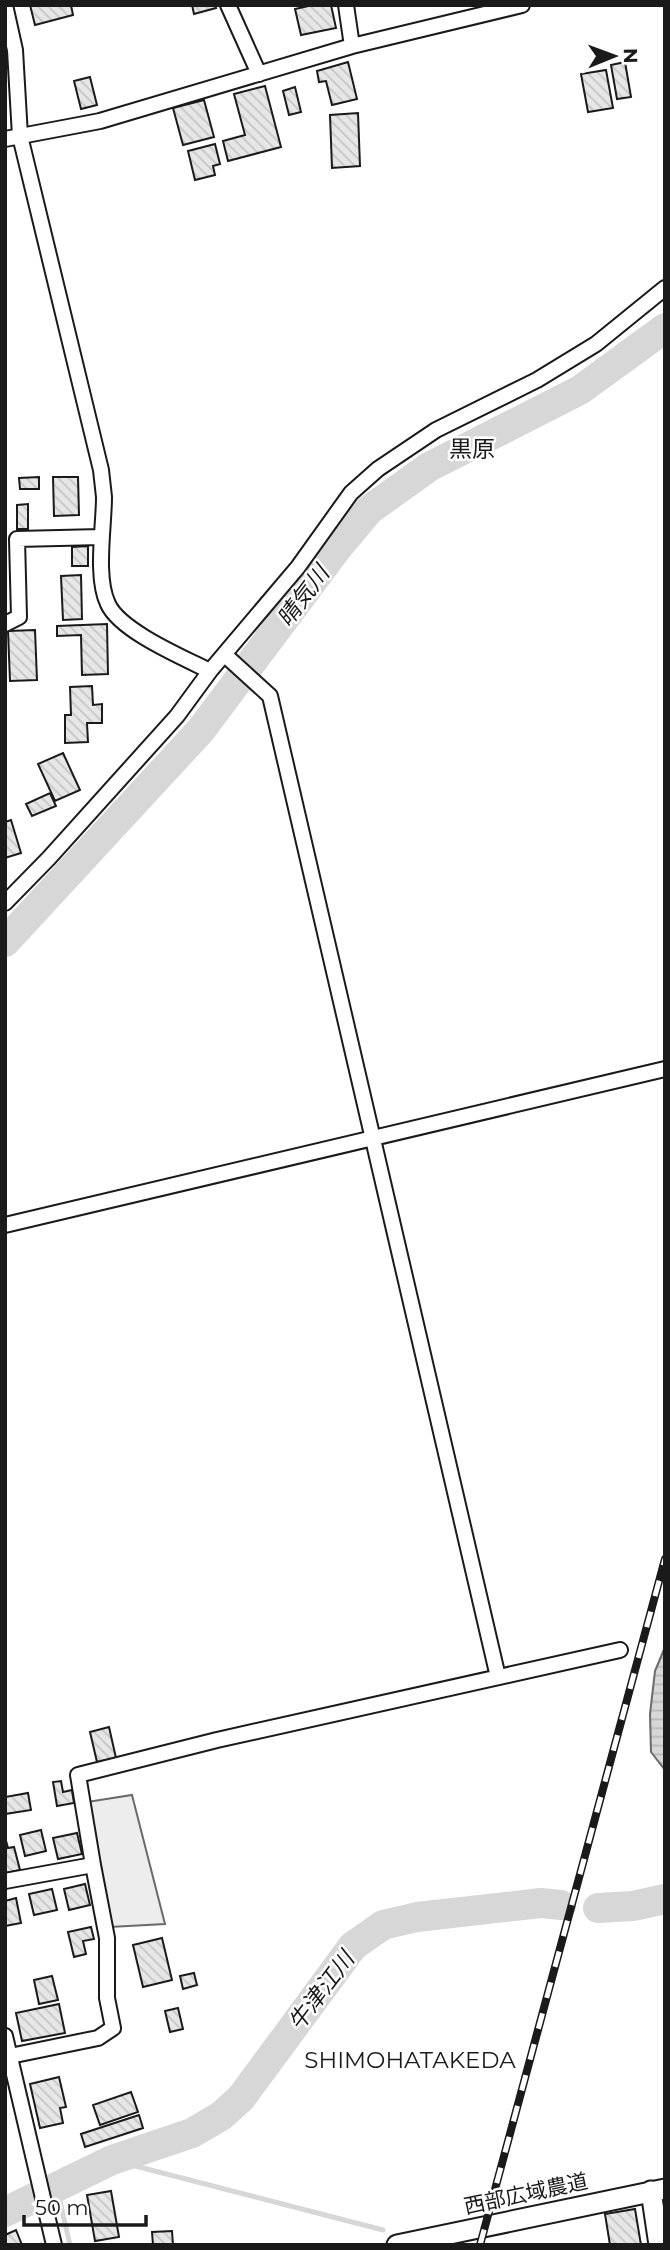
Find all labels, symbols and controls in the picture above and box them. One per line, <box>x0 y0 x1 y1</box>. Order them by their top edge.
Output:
north arrow <box>579 21 649 91</box>
text: N <box>619 48 642 64</box>
district label: 黒原 <box>449 435 495 463</box>
water label: 晴気川 <box>271 558 337 632</box>
water label: 牛津江川 <box>282 1943 362 2036</box>
district label: SHIMOHATAKEDA <box>304 2046 516 2074</box>
street label: 西部広域農道 <box>462 2168 590 2219</box>
scale bar <box>24 2184 147 2228</box>
text: 50 m <box>35 2195 89 2220</box>

